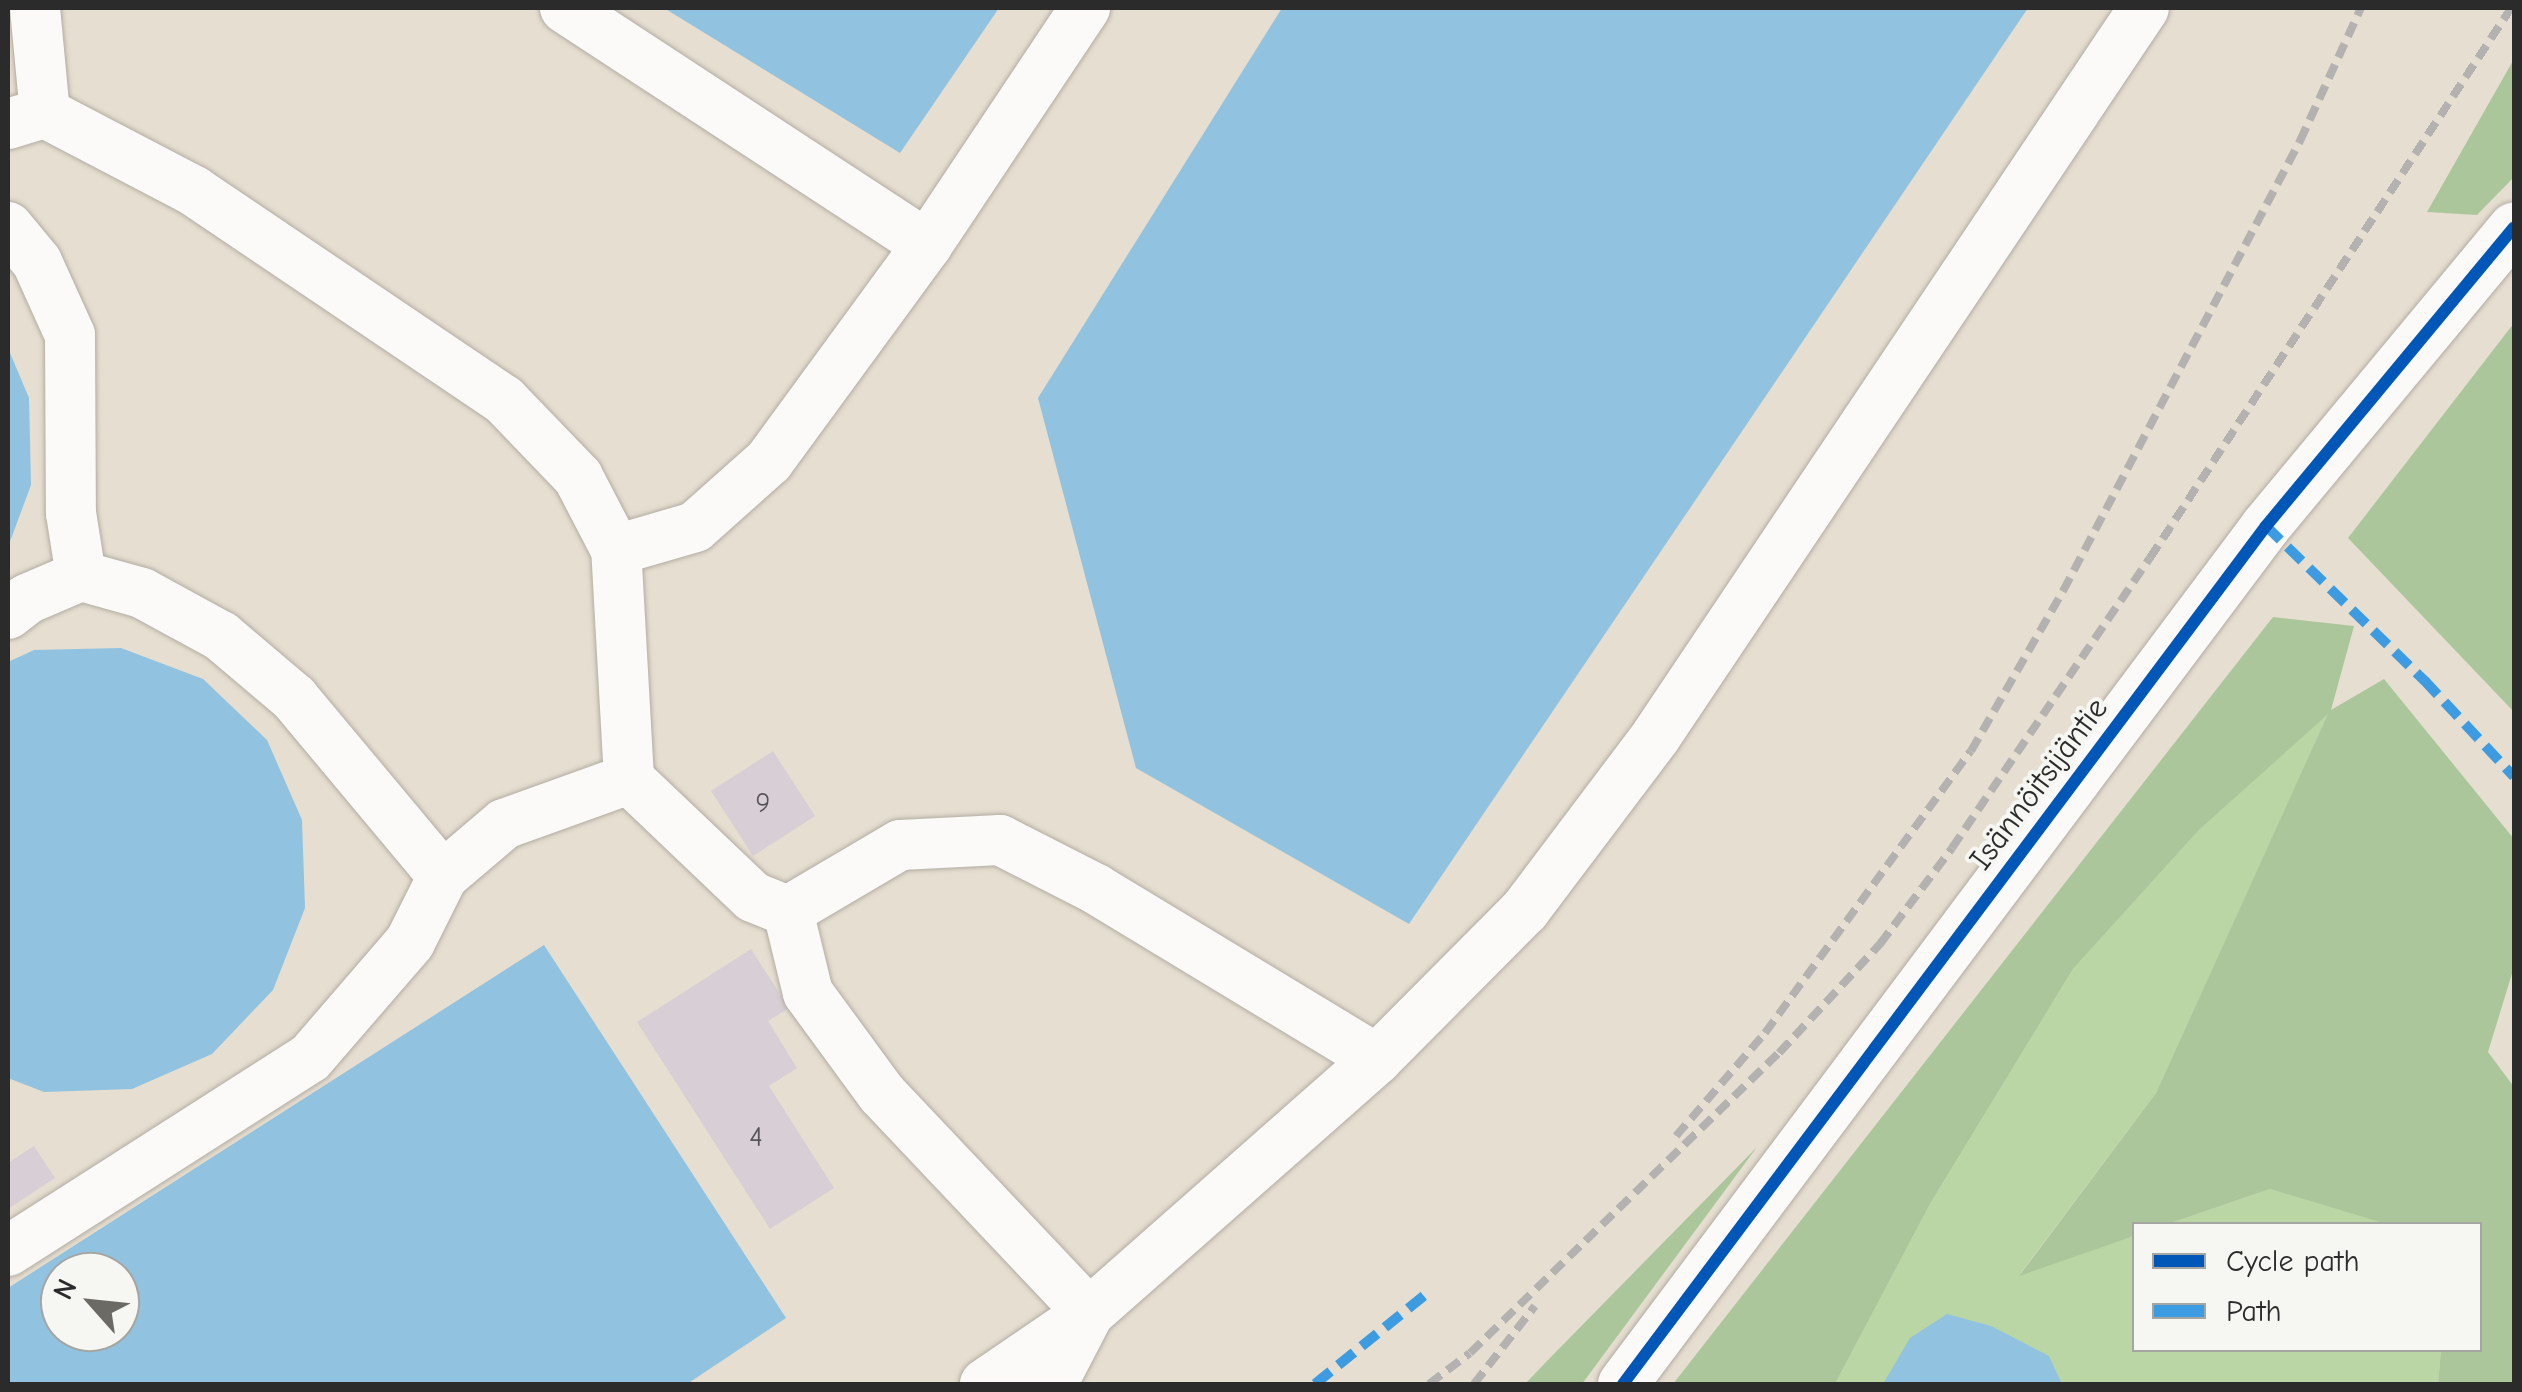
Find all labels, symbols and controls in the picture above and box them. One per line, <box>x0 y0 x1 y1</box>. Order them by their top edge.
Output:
street label: Isännöitsijäntie <box>1962 690 2116 878</box>
house number: 9 <box>756 786 770 820</box>
house number: 4 <box>749 1120 763 1154</box>
legend <box>2132 1222 2482 1352</box>
text: Cycle path <box>2226 1244 2360 1279</box>
north arrow <box>40 1252 140 1352</box>
text: N <box>47 1274 83 1305</box>
text: Path <box>2226 1294 2282 1329</box>

